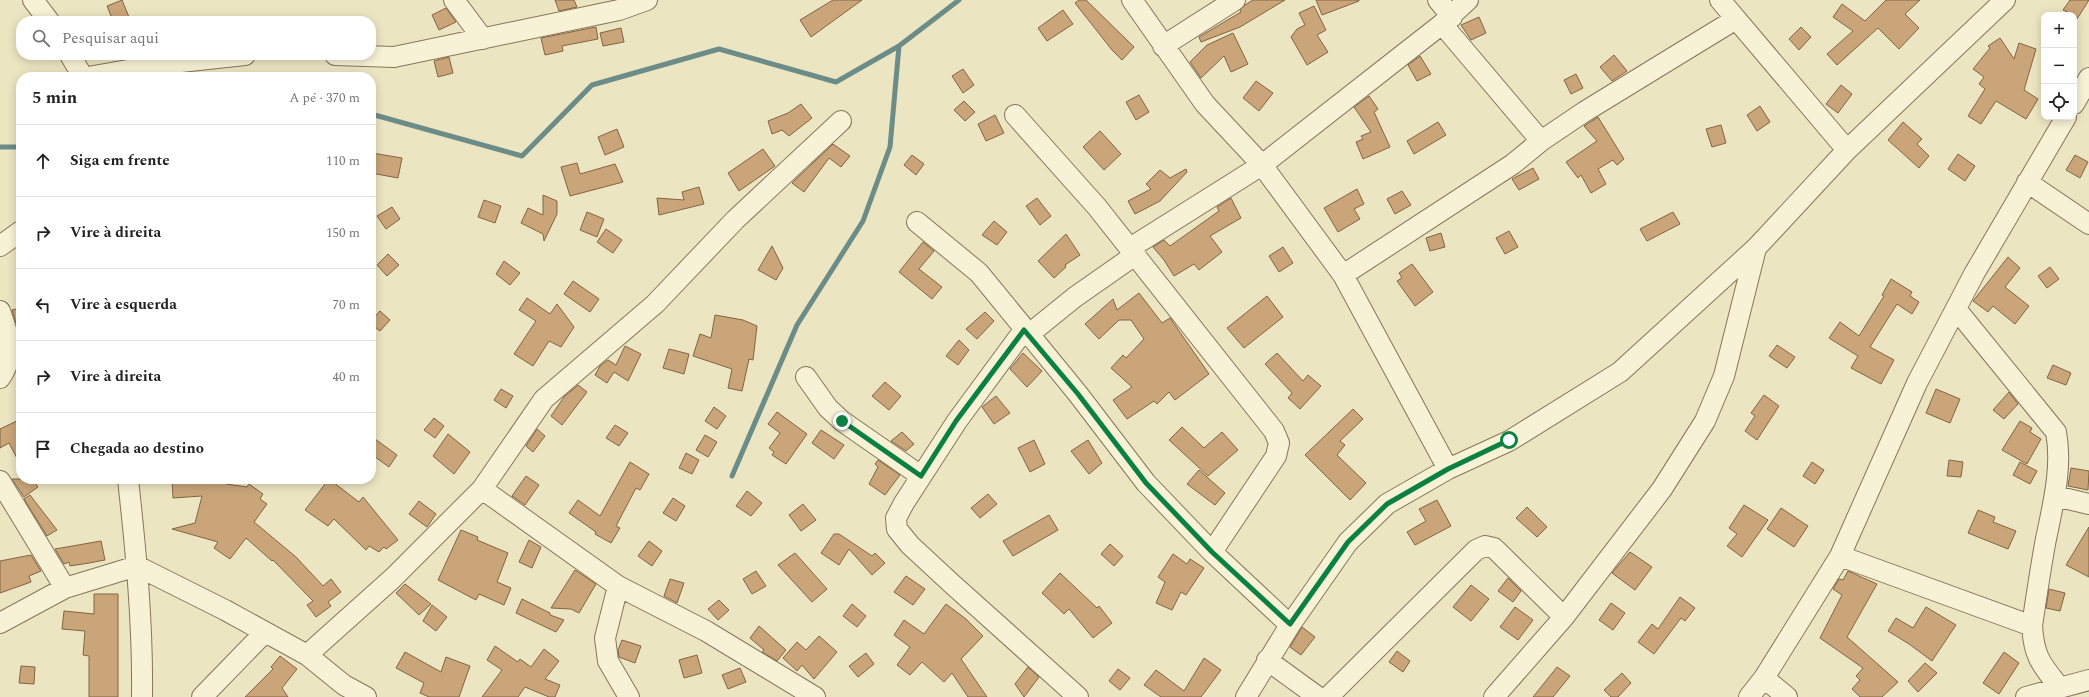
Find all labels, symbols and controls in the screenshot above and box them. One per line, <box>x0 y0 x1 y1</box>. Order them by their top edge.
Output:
map controls <box>2041 12 2077 120</box>
button: + <box>2041 12 2077 48</box>
search box <box>16 16 376 60</box>
icon: search <box>30 27 52 49</box>
text: Pesquisar aqui <box>62 27 159 50</box>
button: − <box>2041 48 2077 84</box>
button: locate <box>2041 84 2077 120</box>
text: 5 min <box>32 85 77 111</box>
text: A pé · 370 m <box>290 88 360 108</box>
text: Siga em frente <box>70 149 170 172</box>
icon: ahead <box>32 150 54 172</box>
text: 110 m <box>326 151 360 171</box>
text: Vire à direita <box>70 221 161 244</box>
icon: right <box>32 222 54 244</box>
text: 150 m <box>326 223 360 243</box>
text: Vire à esquerda <box>70 293 177 316</box>
icon: left <box>32 294 54 316</box>
text: 70 m <box>333 295 360 315</box>
text: Vire à direita <box>70 365 161 388</box>
icon: right <box>32 366 54 388</box>
text: 40 m <box>333 367 360 387</box>
route end <box>833 412 851 430</box>
route start <box>1500 431 1518 449</box>
text: Chegada ao destino <box>70 437 204 460</box>
icon: arrive <box>32 438 54 460</box>

